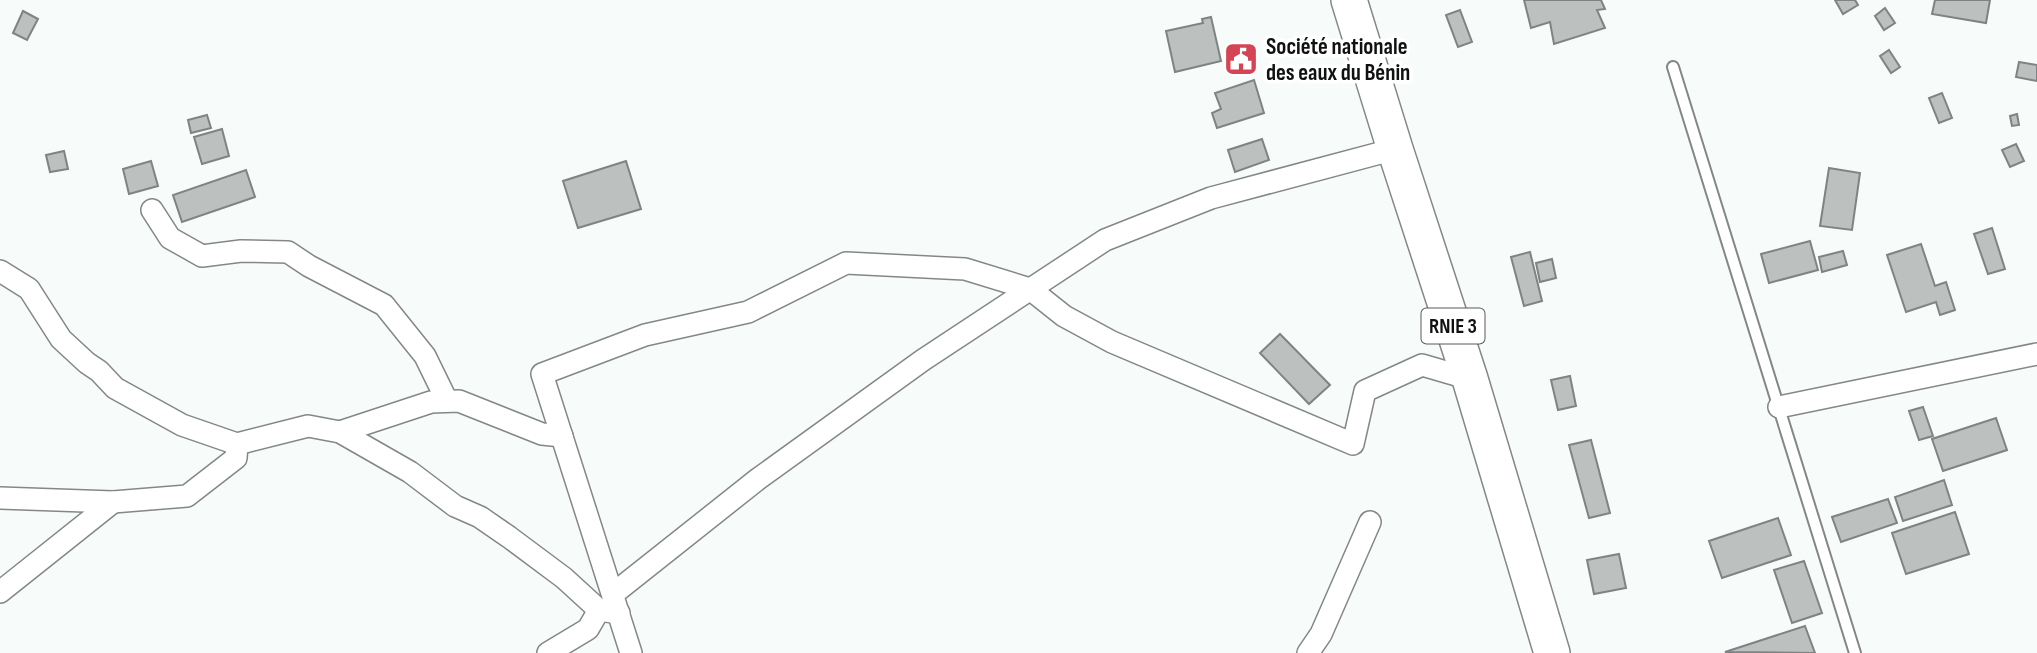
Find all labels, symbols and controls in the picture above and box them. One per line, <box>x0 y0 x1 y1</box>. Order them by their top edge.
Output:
place label: Société nationale des eaux du Bénin <box>1266 33 1410 87</box>
public building icon: Société nationale des eaux du Bénin <box>1222 40 1260 78</box>
road number: RNIE 3 <box>1422 308 1484 344</box>

